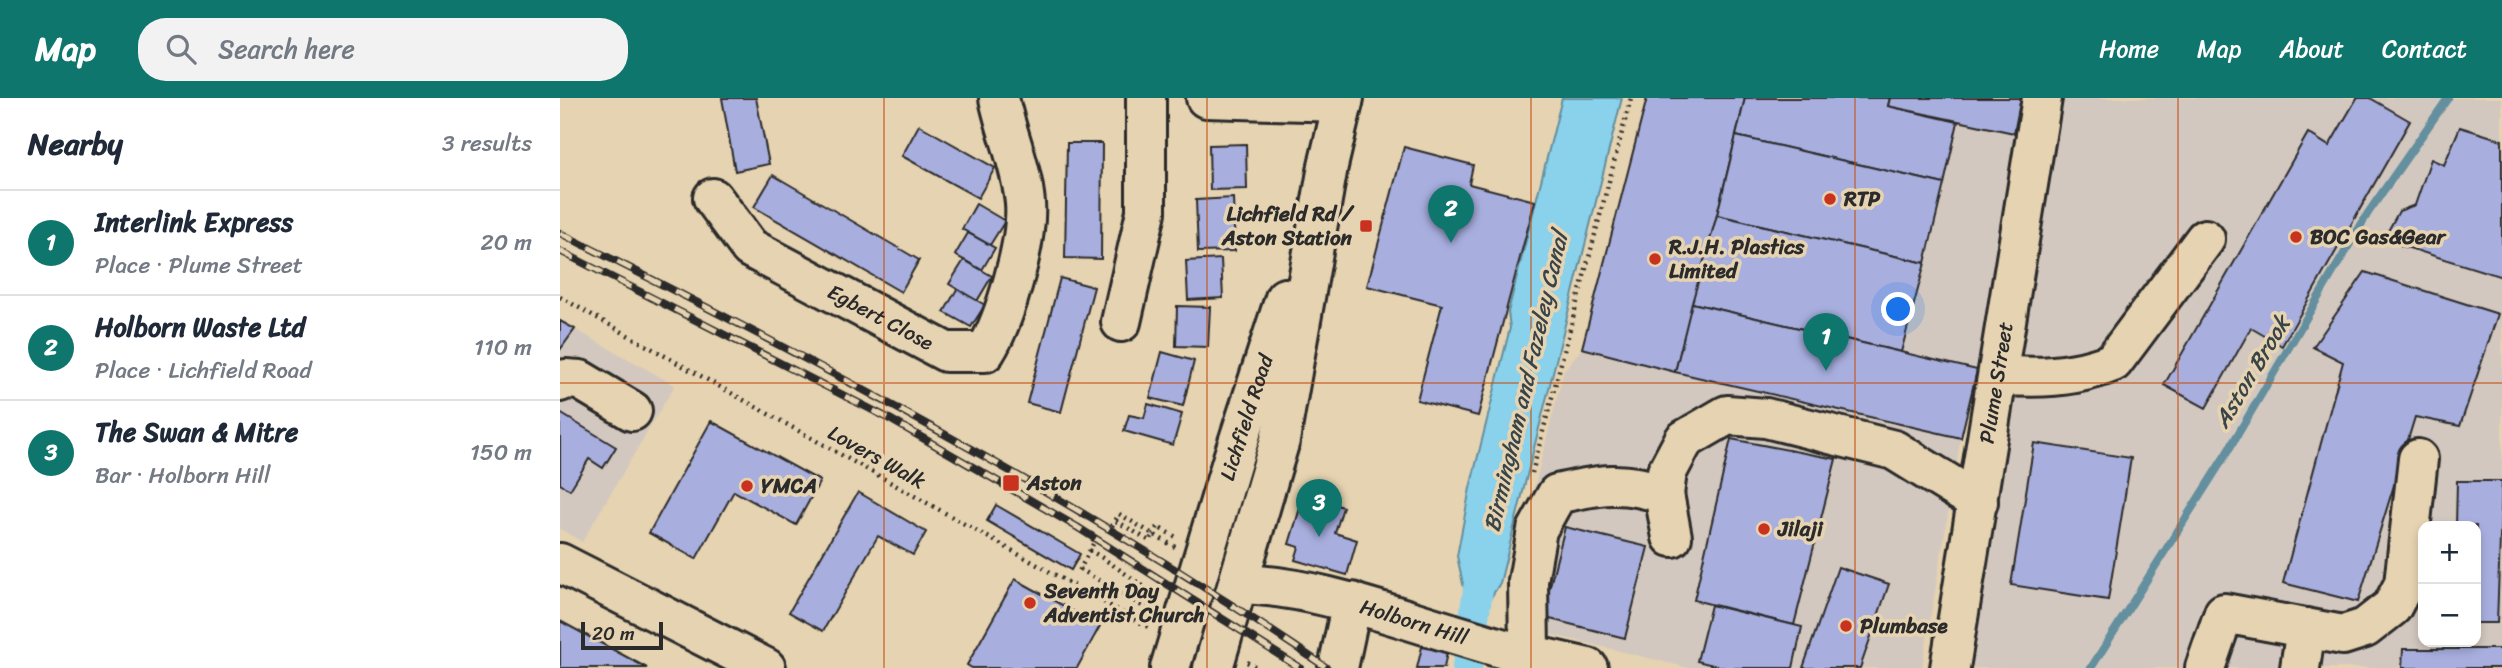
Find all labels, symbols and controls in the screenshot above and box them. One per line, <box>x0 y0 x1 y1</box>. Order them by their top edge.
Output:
search box <box>138 18 628 81</box>
text: Map <box>35 20 96 78</box>
text: Search here <box>218 26 355 72</box>
text: Home <box>2099 28 2159 70</box>
text: Map <box>2197 28 2241 70</box>
text: About <box>2279 28 2344 70</box>
text: Contact <box>2382 28 2467 70</box>
icon: search <box>162 30 200 68</box>
text: Nearby <box>28 117 123 171</box>
text: 3 results <box>442 123 532 164</box>
place label: RTP <box>1843 180 1881 218</box>
pin: 2 <box>1428 185 1474 243</box>
marker: RTP <box>1822 191 1838 207</box>
place label: Lichfield Rd / Aston Station <box>1221 195 1355 257</box>
text: Interlink Express <box>95 199 293 245</box>
marker: Lichfield Rd / Aston Station <box>1358 218 1374 234</box>
place label: BOC Gas&Gear <box>2310 218 2447 256</box>
text: 1 <box>46 222 56 263</box>
text: 20 m <box>481 222 532 263</box>
water label: Birmingham and Fazeley Canal <box>1472 223 1582 536</box>
place label: R.J.H. Plastics Limited <box>1668 228 1805 290</box>
marker: BOC Gas&Gear <box>2288 229 2304 245</box>
text: Place · Plume Street <box>95 245 303 286</box>
marker: R.J.H. Plastics Limited <box>1647 251 1663 267</box>
street label: Egbert Close <box>820 273 941 361</box>
your location <box>1881 292 1915 326</box>
text: Holborn Waste Ltd <box>95 304 305 350</box>
water label: Aston Brook <box>2202 305 2303 437</box>
pin: 1 <box>1803 313 1849 371</box>
street label: Plume Street <box>1968 319 2025 446</box>
text: 2 <box>44 327 58 368</box>
text: 110 m <box>474 327 532 368</box>
street label: Lichfield Road <box>1208 348 1285 485</box>
text: Place · Lichfield Road <box>95 350 312 391</box>
text: The Swan & Mitre <box>95 409 298 455</box>
street label: Lovers Walk <box>821 414 933 500</box>
text: 3 <box>45 432 57 473</box>
text: 150 m <box>470 432 532 473</box>
text: Bar · Holborn Hill <box>95 455 271 496</box>
place label: Aston <box>1026 464 1082 502</box>
place label: YMCA <box>761 467 817 505</box>
marker: Aston <box>1001 473 1021 493</box>
marker: YMCA <box>739 478 755 494</box>
pin: 3 <box>1296 479 1342 537</box>
place label: Jilaji <box>1777 510 1824 548</box>
marker: Jilaji <box>1756 521 1772 537</box>
map controls <box>2418 521 2481 647</box>
button: + <box>2418 521 2481 584</box>
place label: Seventh Day Adventist Church <box>1043 572 1205 634</box>
button: − <box>2418 584 2481 647</box>
street label: Holborn Hill <box>1355 588 1474 657</box>
marker: Seventh Day Adventist Church <box>1022 595 1038 611</box>
place label: Plumbase <box>1860 607 1949 645</box>
text: 20 m <box>592 617 635 650</box>
marker: Plumbase <box>1838 618 1854 634</box>
scale bar <box>581 619 663 651</box>

